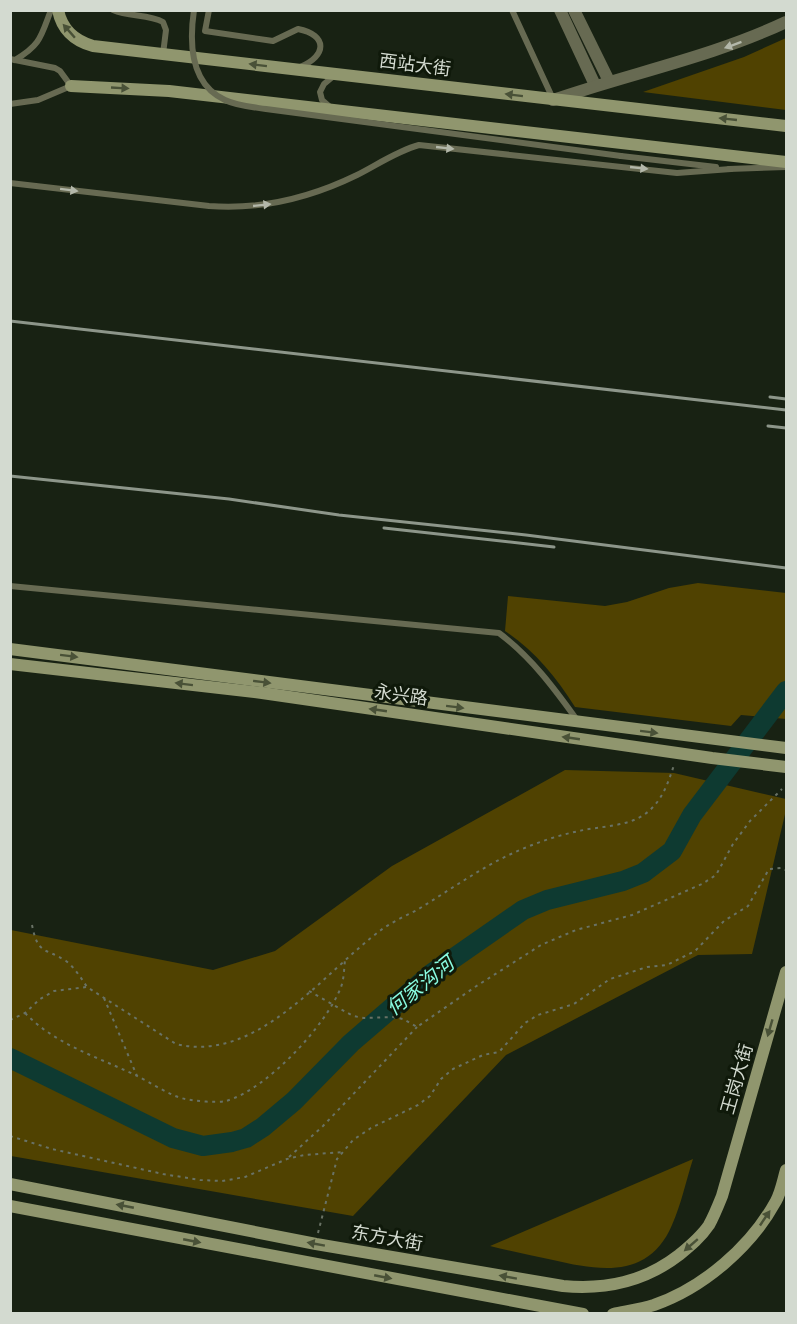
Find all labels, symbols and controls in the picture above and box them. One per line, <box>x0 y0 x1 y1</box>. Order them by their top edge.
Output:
one-way arrow <box>63 24 76 39</box>
one-way arrow <box>724 41 742 51</box>
street label: 西站大街 <box>378 51 452 82</box>
one-way arrow <box>248 60 267 70</box>
one-way arrow <box>111 84 130 93</box>
one-way arrow <box>504 90 523 100</box>
one-way arrow <box>719 115 738 124</box>
one-way arrow <box>435 143 454 152</box>
one-way arrow <box>629 164 648 173</box>
one-way arrow <box>59 185 78 194</box>
one-way arrow <box>253 200 272 210</box>
one-way arrow <box>59 652 78 661</box>
one-way arrow <box>252 677 271 686</box>
one-way arrow <box>175 679 194 689</box>
street label: 永兴路 <box>372 681 429 712</box>
one-way arrow <box>446 702 465 711</box>
one-way arrow <box>368 705 387 714</box>
one-way arrow <box>639 727 658 736</box>
one-way arrow <box>561 733 580 742</box>
water label: 何家沟河 <box>382 950 464 1023</box>
one-way arrow <box>765 1019 774 1037</box>
street label: 王岗大街 <box>717 1042 759 1117</box>
one-way arrow <box>115 1201 134 1210</box>
one-way arrow <box>759 1210 770 1227</box>
street label: 东方大街 <box>349 1222 424 1257</box>
one-way arrow <box>182 1237 201 1246</box>
one-way arrow <box>684 1238 699 1251</box>
one-way arrow <box>306 1239 325 1248</box>
one-way arrow <box>499 1272 518 1281</box>
one-way arrow <box>374 1273 393 1282</box>

